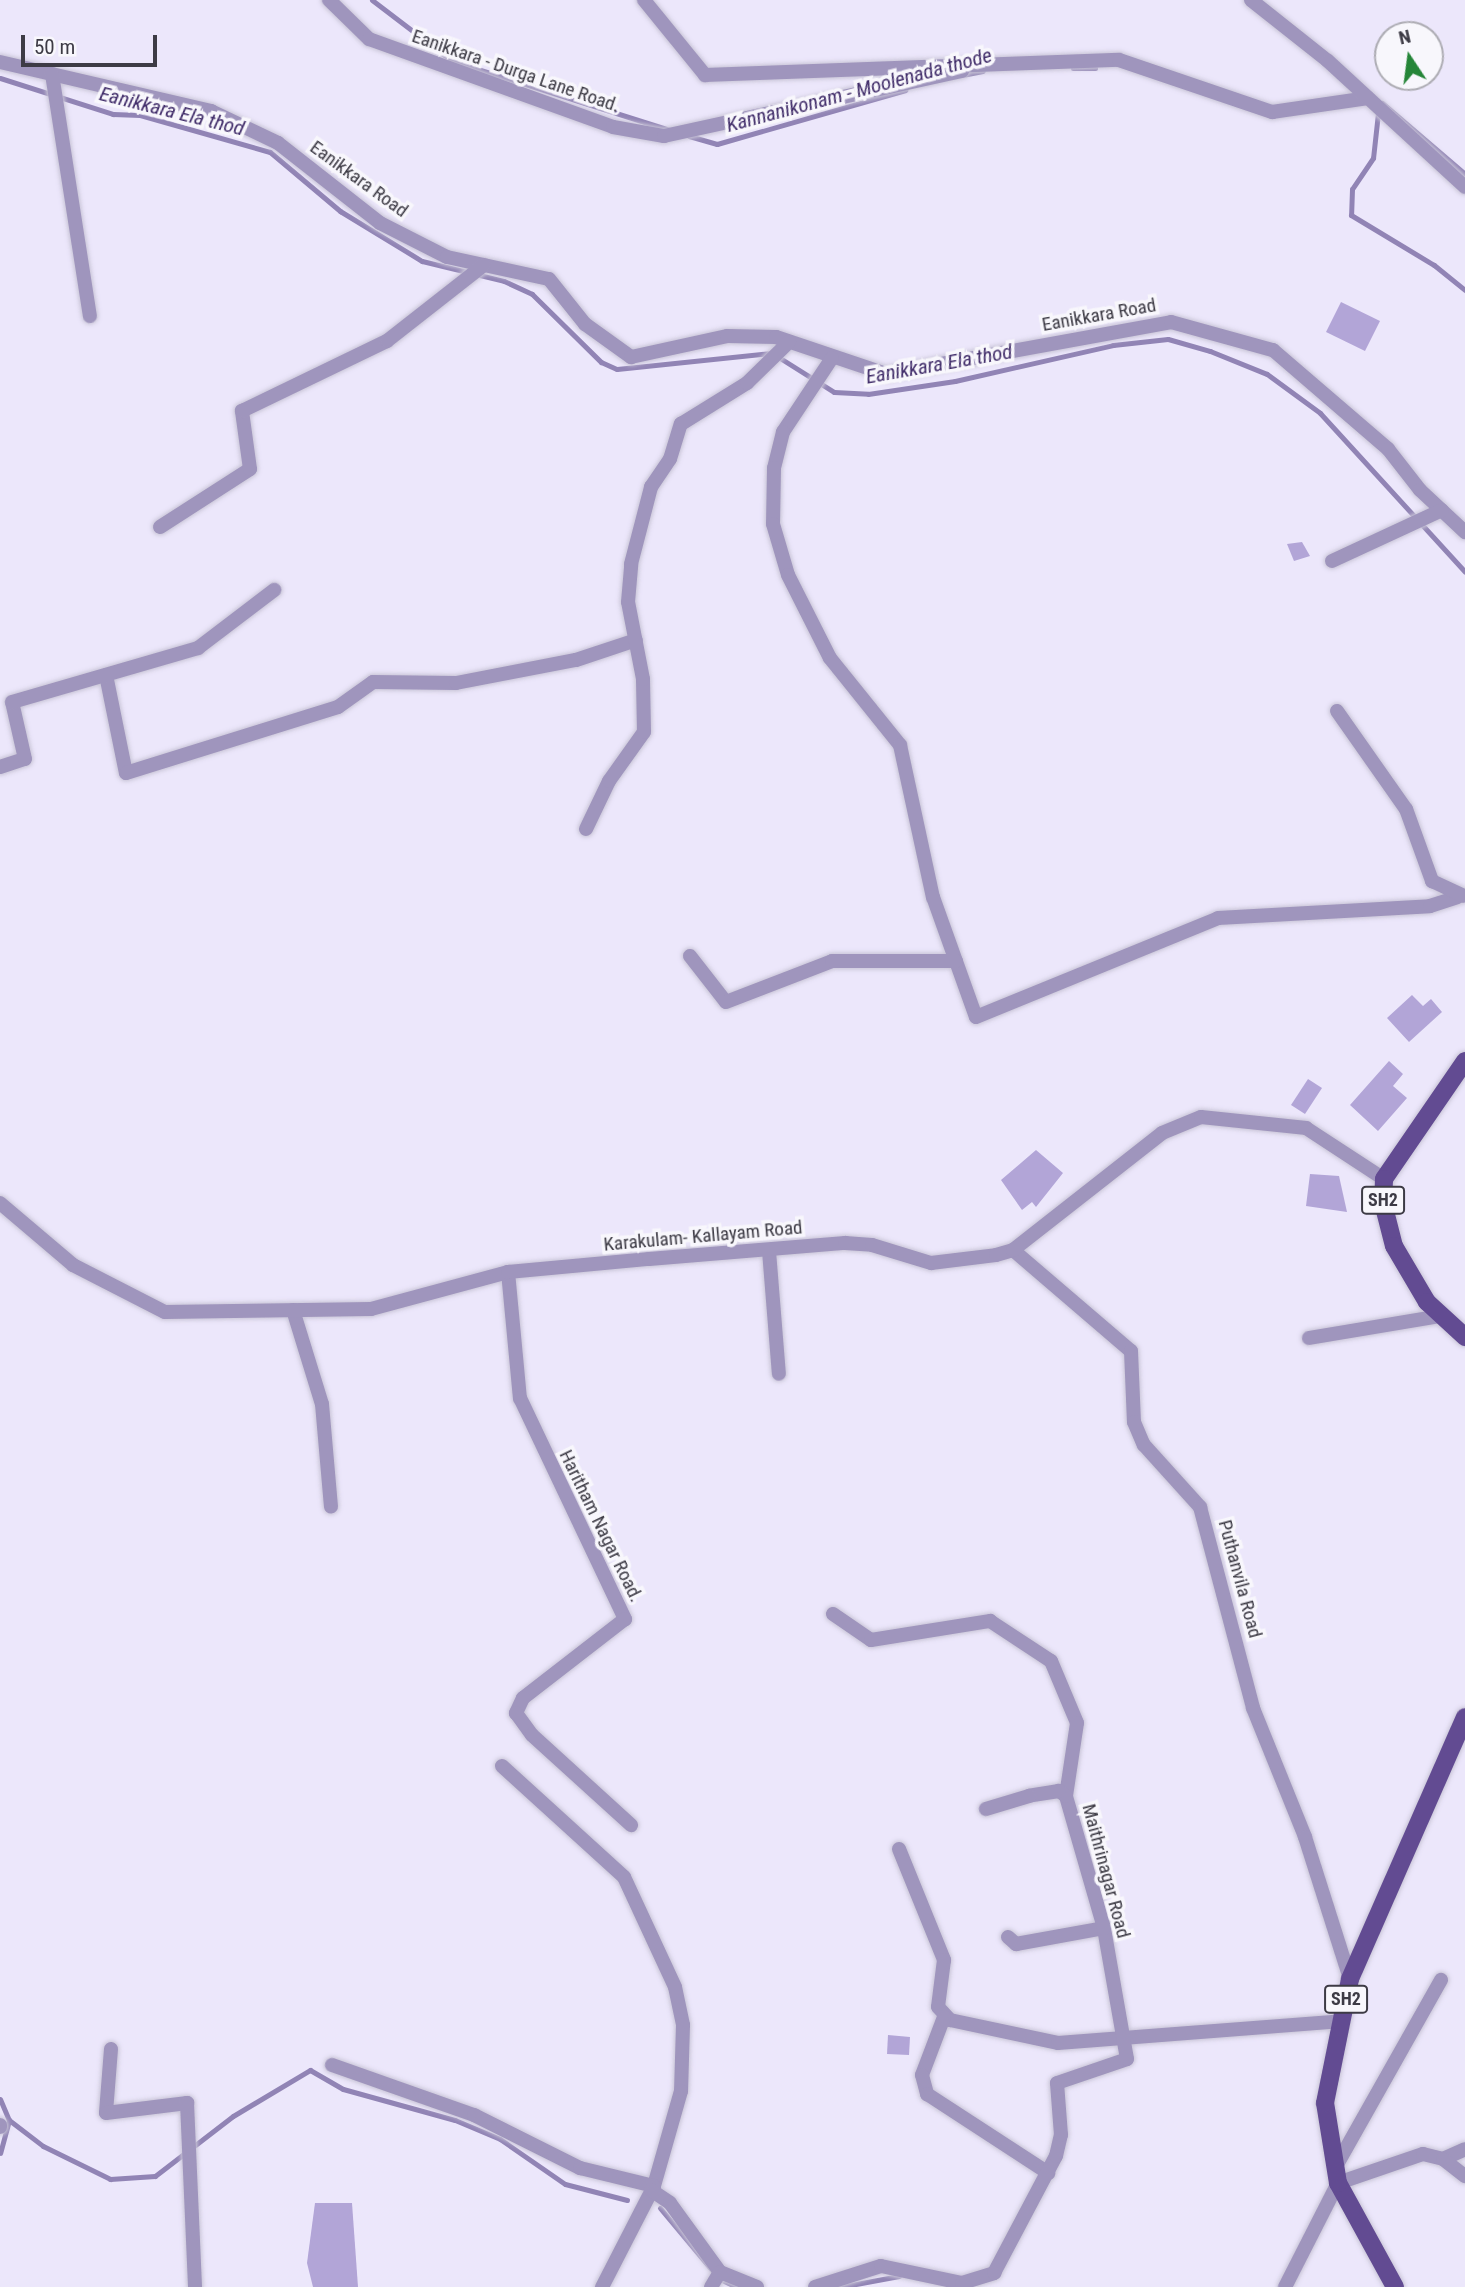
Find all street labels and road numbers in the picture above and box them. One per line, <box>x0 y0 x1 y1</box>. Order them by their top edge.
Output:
street label: Eanikkara - Durga Lane Road. <box>409 25 623 117</box>
street label: Eanikkara Road <box>306 136 412 222</box>
street label: Eanikkara Road <box>1040 294 1158 336</box>
road number: SH2 <box>1360 1185 1406 1214</box>
street label: Karakulam- Kallayam Road <box>603 1216 803 1256</box>
street label: Haritham Nagar Road. <box>554 1446 648 1606</box>
street label: Puthanvila Road <box>1213 1517 1267 1641</box>
street label: Maithrinagar Road <box>1077 1801 1135 1941</box>
road number: SH2 <box>1323 1984 1369 2013</box>

